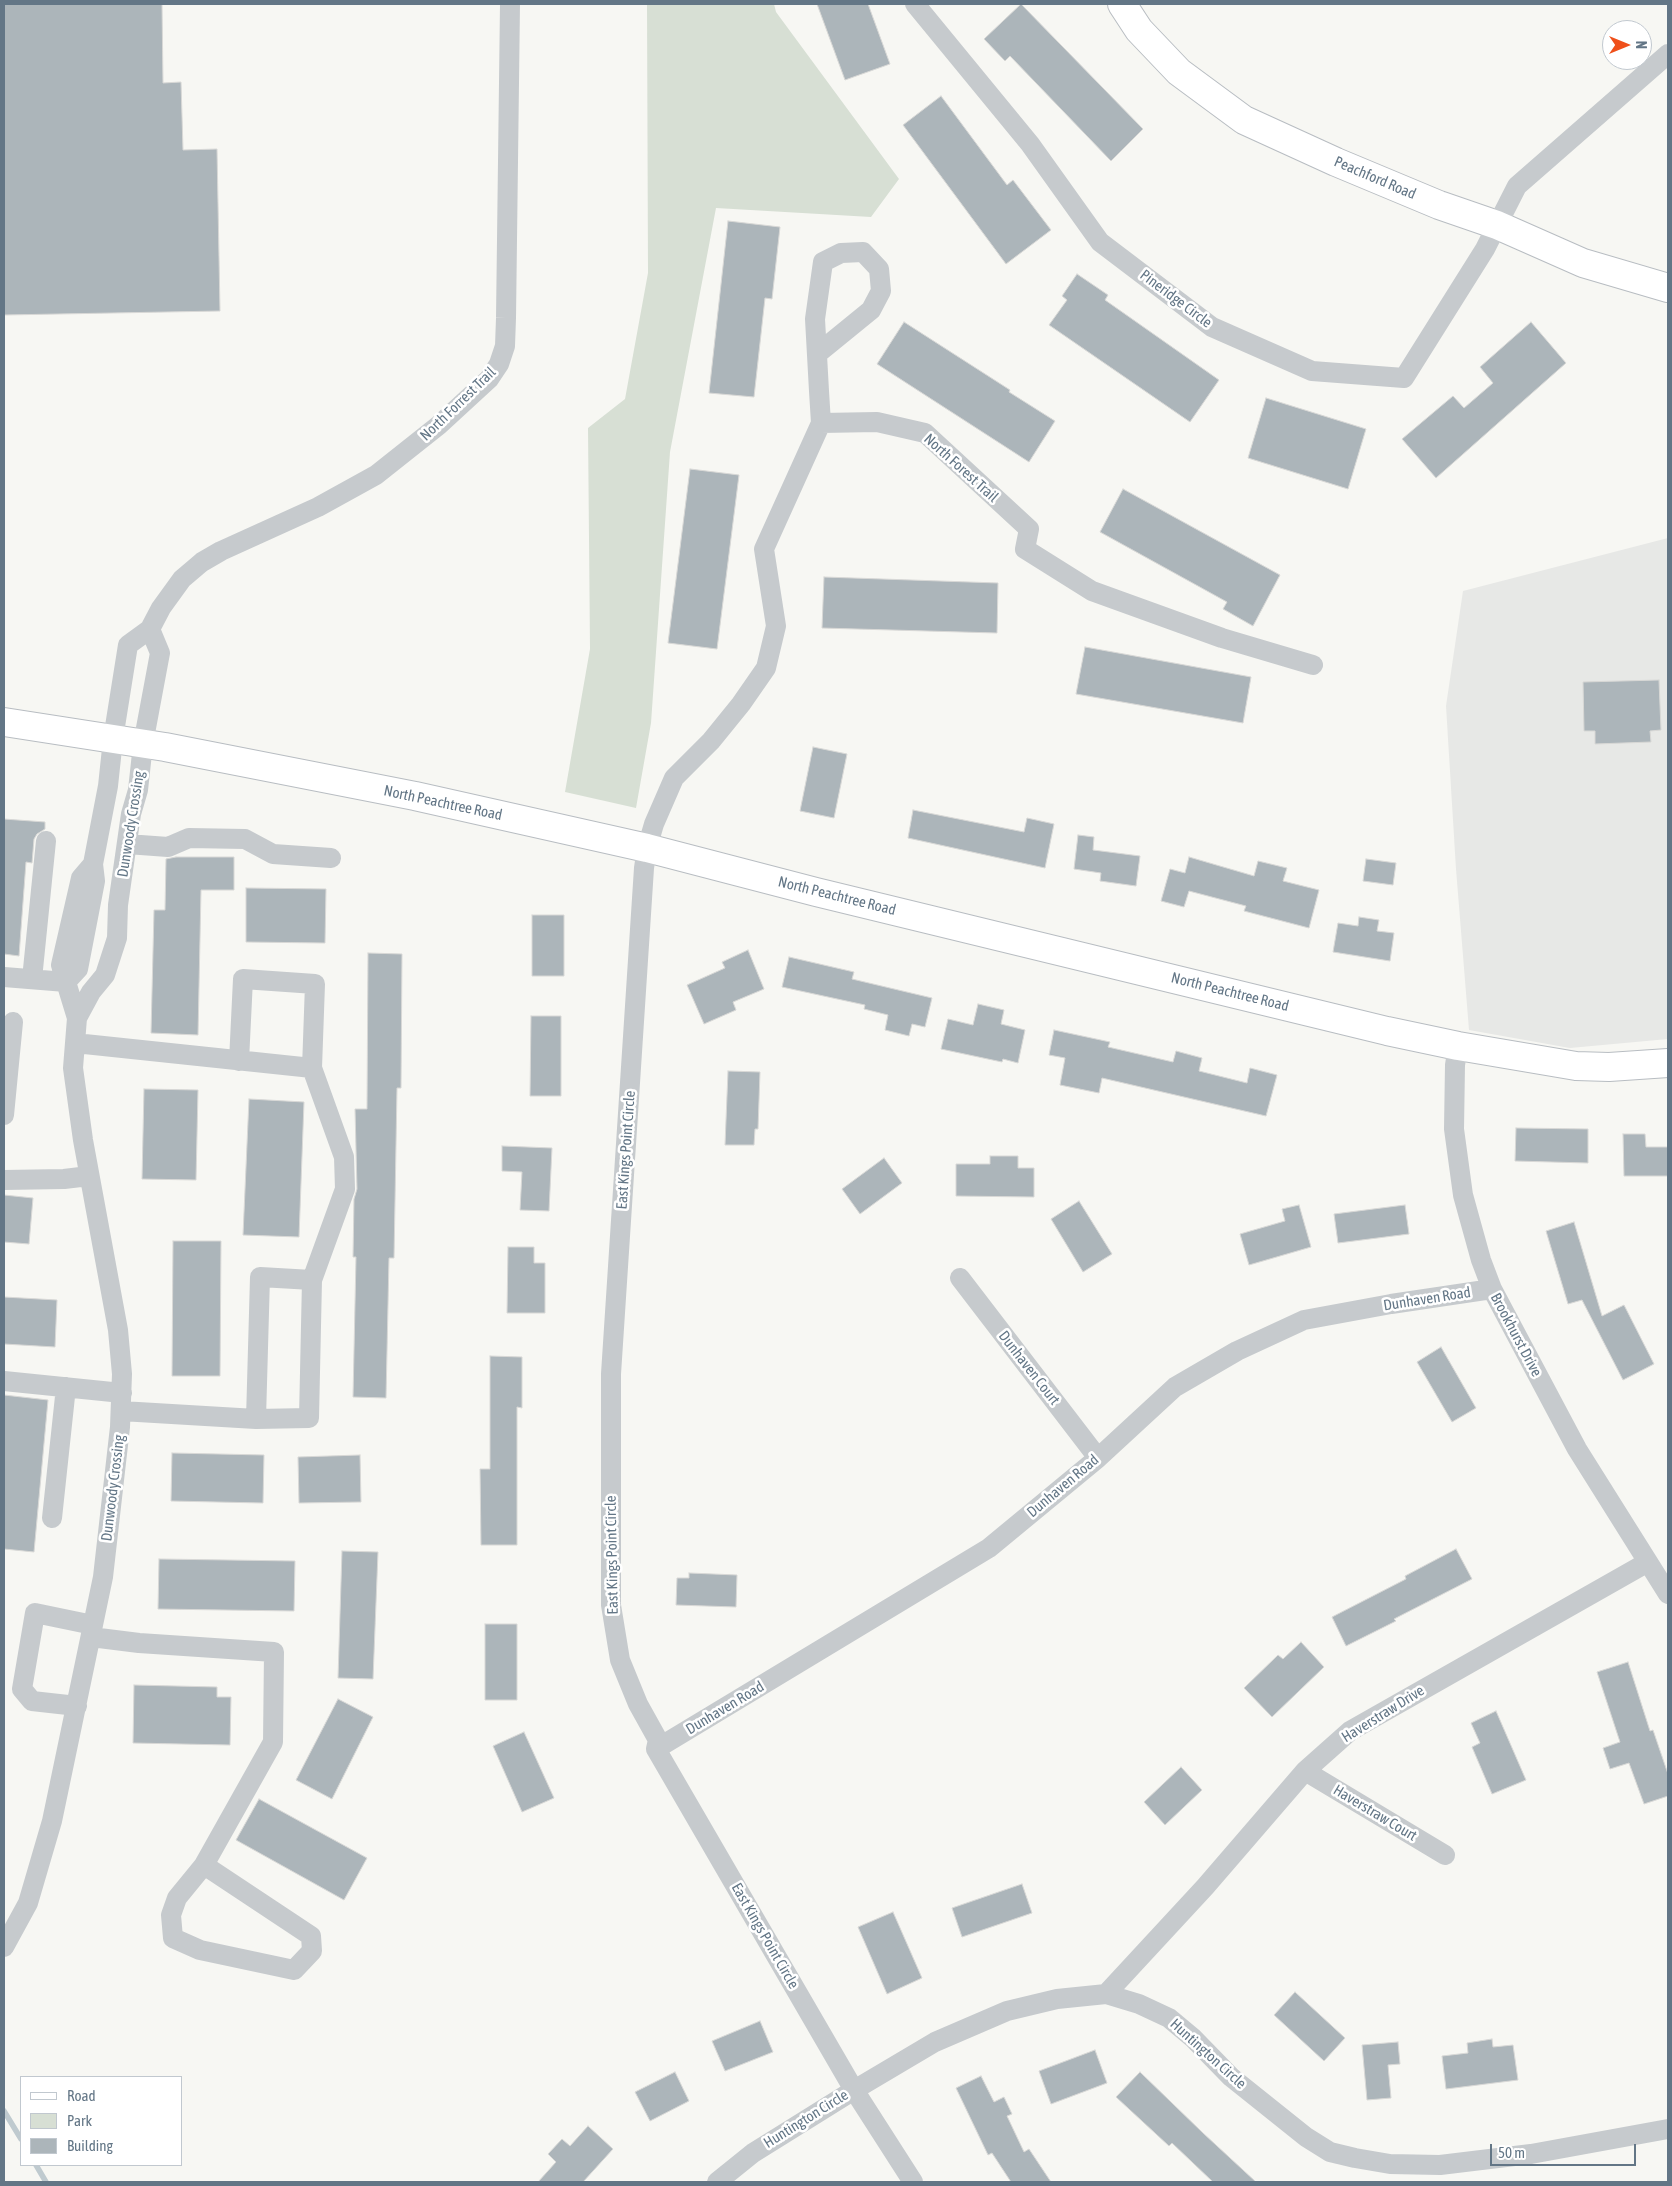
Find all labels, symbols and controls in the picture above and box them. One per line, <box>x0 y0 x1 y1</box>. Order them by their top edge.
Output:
north arrow <box>1602 20 1652 70</box>
text: N <box>1633 41 1649 49</box>
street label: Peachford Road <box>1331 153 1419 203</box>
street label: Pineridge Circle <box>1136 266 1216 332</box>
street label: North Forrest Trail <box>416 363 500 445</box>
street label: North Forest Trail <box>920 430 1002 506</box>
street label: Dunwoody Crossing <box>114 770 148 878</box>
street label: North Peachtree Road <box>382 782 504 824</box>
street label: North Peachtree Road <box>776 873 898 919</box>
street label: North Peachtree Road <box>1169 969 1291 1015</box>
street label: East Kings Point Circle <box>613 1090 639 1210</box>
street label: Dunhaven Road <box>1382 1283 1472 1315</box>
street label: Brookhurst Drive <box>1486 1290 1546 1380</box>
street label: Dunhaven Court <box>995 1327 1063 1409</box>
street label: Dunwoody Crossing <box>98 1434 128 1542</box>
street label: Dunhaven Road <box>1024 1451 1102 1521</box>
street label: East Kings Point Circle <box>602 1495 622 1615</box>
street label: Dunhaven Road <box>683 1678 767 1738</box>
street label: Haverstraw Drive <box>1338 1682 1428 1746</box>
street label: Haverstraw Court <box>1330 1781 1420 1845</box>
street label: East Kings Point Circle <box>727 1880 803 1992</box>
street label: Huntington Circle <box>1166 2015 1250 2093</box>
legend <box>20 2076 182 2166</box>
street label: Huntington Circle <box>760 2086 852 2152</box>
text: Road <box>67 2087 96 2104</box>
text: Park <box>67 2112 92 2129</box>
scale bar <box>1492 2134 1638 2166</box>
text: Building <box>67 2137 113 2154</box>
text: 50 m <box>1498 2144 1525 2161</box>

